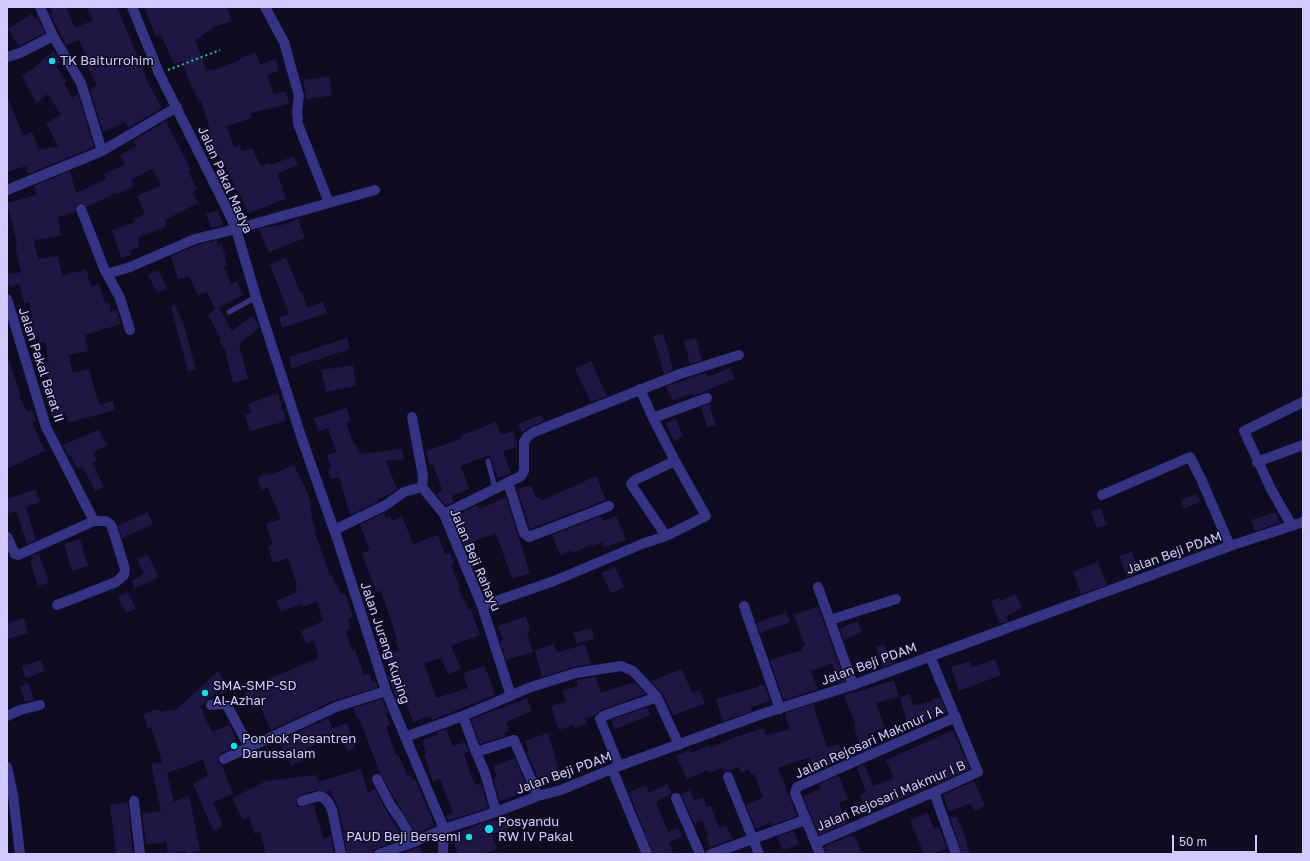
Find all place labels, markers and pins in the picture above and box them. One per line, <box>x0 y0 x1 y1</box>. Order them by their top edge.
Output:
place label: TK Baiturrohim <box>60 53 154 69</box>
marker: TK Baiturrohim <box>47 56 57 66</box>
place label: SMA-SMP-SD Al-Azhar <box>213 678 297 709</box>
marker: SMA-SMP-SD Al-Azhar <box>200 688 210 698</box>
place label: Pondok Pesantren Darussalam <box>242 731 356 762</box>
marker: Pondok Pesantren Darussalam <box>229 741 239 751</box>
place label: Posyandu RW IV Pakal <box>498 814 573 845</box>
marker: Posyandu RW IV Pakal <box>483 823 495 835</box>
place label: PAUD Beji Bersemi <box>346 829 461 845</box>
marker: PAUD Beji Bersemi <box>464 832 474 842</box>

